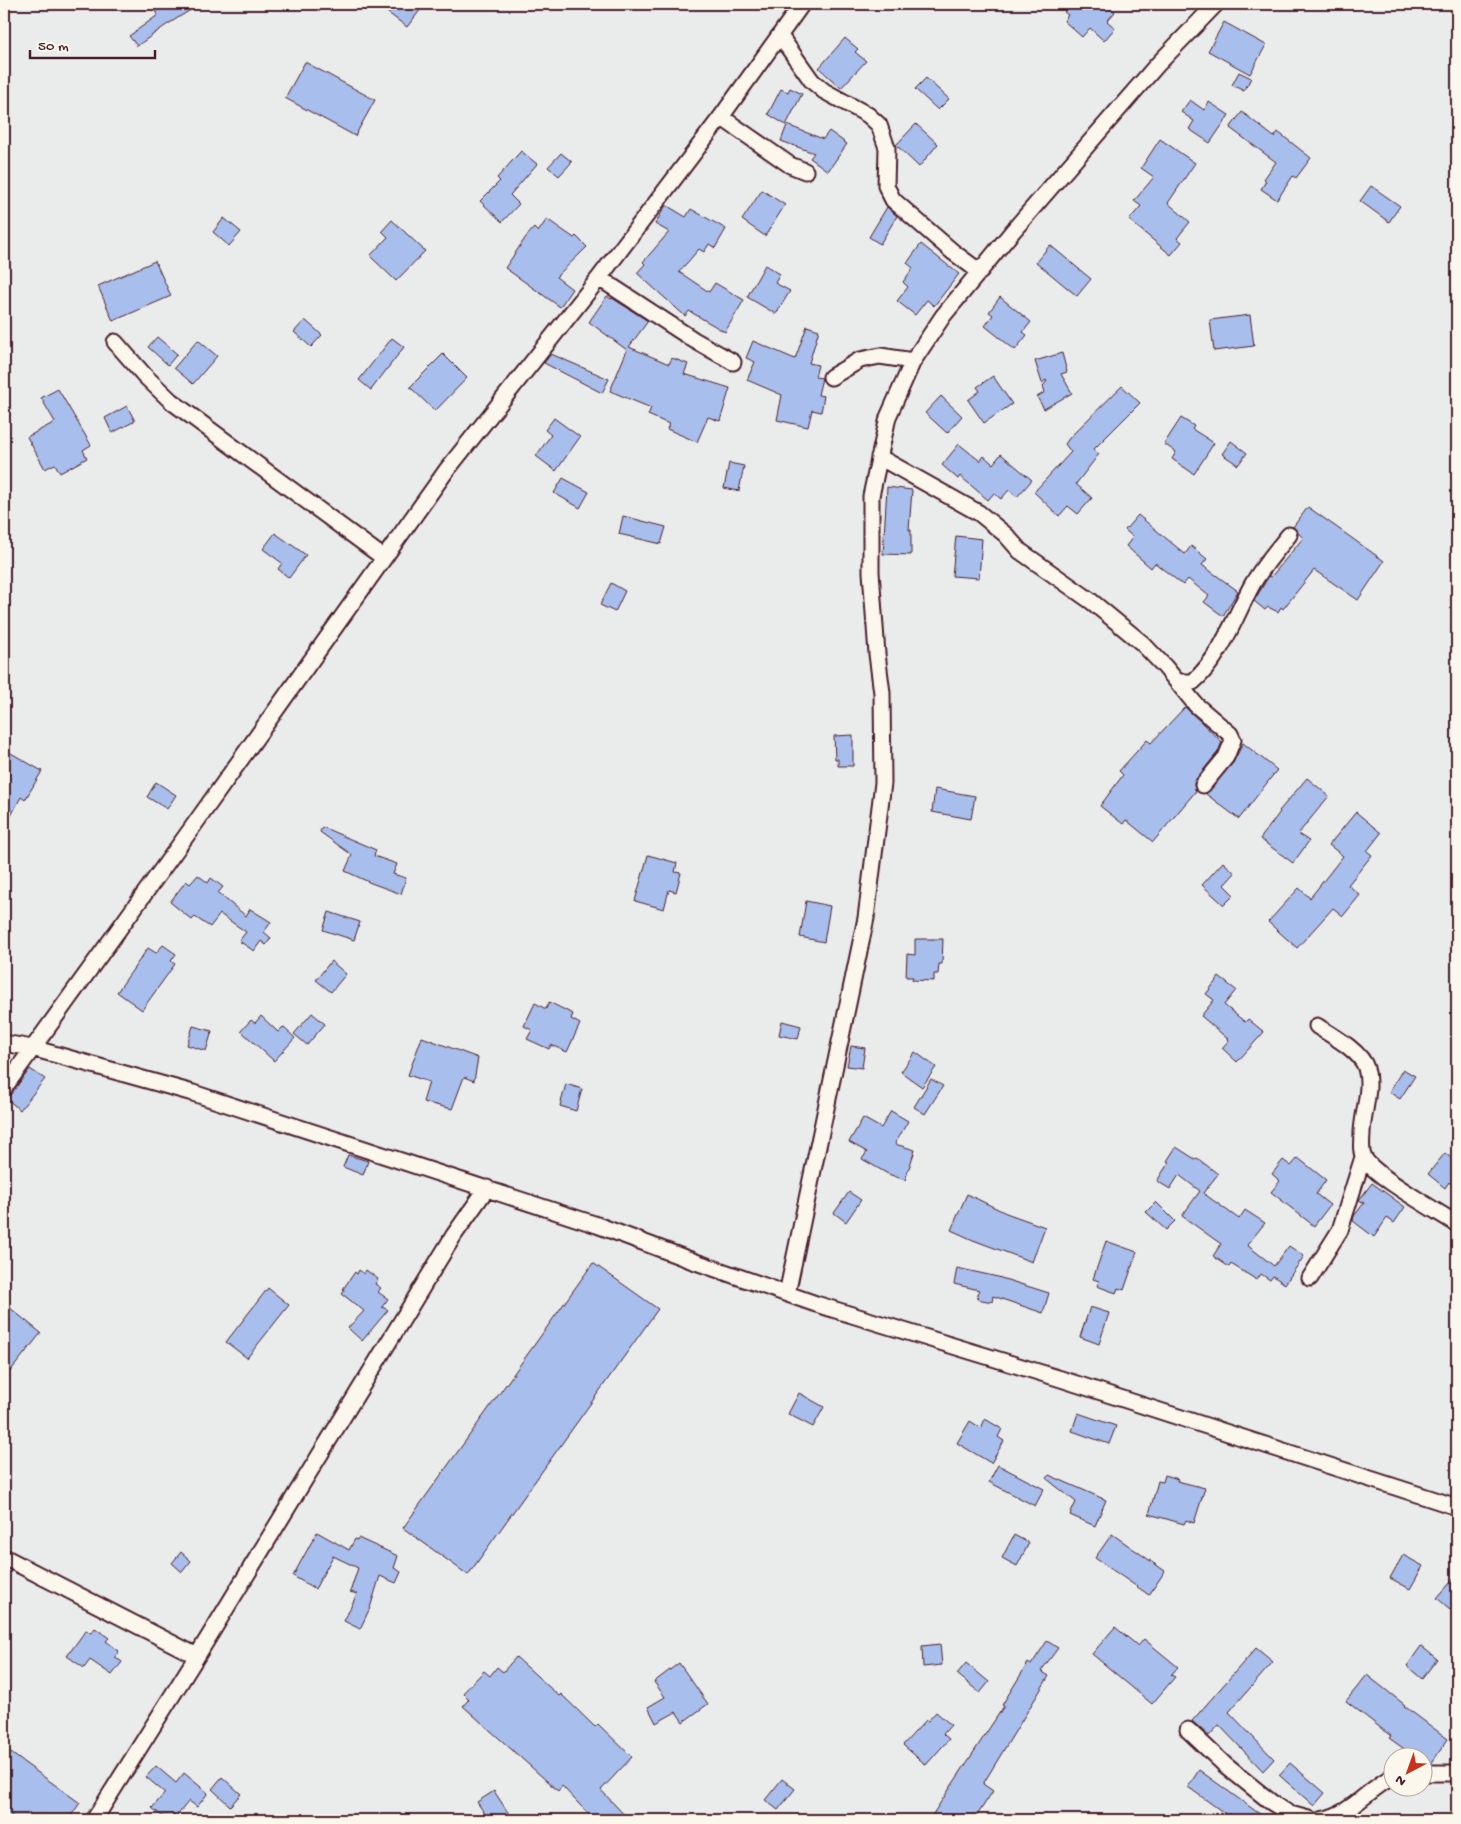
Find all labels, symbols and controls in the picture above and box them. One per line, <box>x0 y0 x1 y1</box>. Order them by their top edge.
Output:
scale bar <box>30 28 155 60</box>
text: 50 m <box>38 38 69 56</box>
north arrow <box>1384 1746 1434 1796</box>
text: N <box>1392 1771 1410 1789</box>

